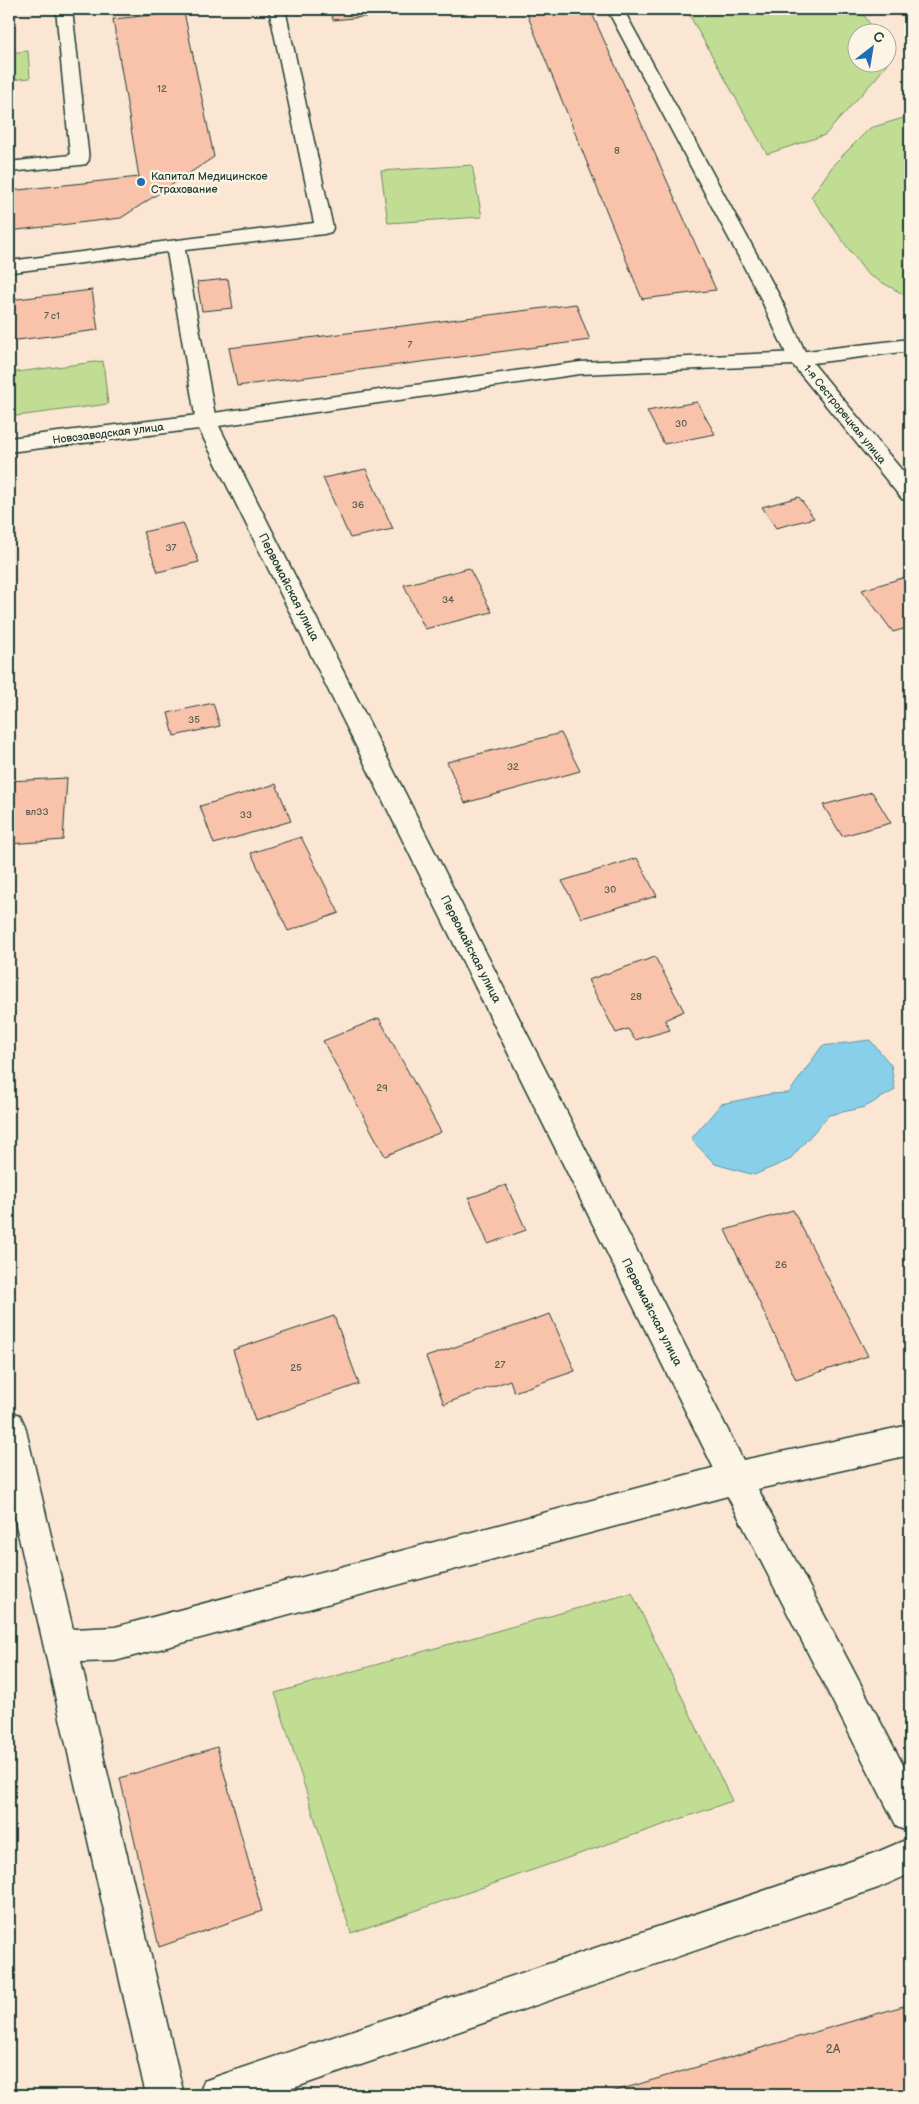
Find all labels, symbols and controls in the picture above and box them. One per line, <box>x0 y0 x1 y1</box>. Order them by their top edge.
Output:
north arrow <box>846 22 896 72</box>
text: С <box>870 27 887 47</box>
house number: 12 <box>157 83 167 95</box>
house number: 8 <box>614 145 620 157</box>
place label: Капитал Медицинское Страхование <box>151 170 268 196</box>
marker: Капитал Медицинское Страхование <box>135 176 147 188</box>
house number: 7 с1 <box>44 310 60 322</box>
house number: 7 <box>408 339 413 351</box>
street label: 1-я Сестрорецкая улица <box>801 362 889 467</box>
house number: 30 <box>675 418 687 430</box>
street label: Новозаводская улица <box>52 420 165 447</box>
house number: 36 <box>352 499 364 511</box>
street label: Первомайская улица <box>255 531 322 644</box>
house number: 37 <box>165 542 177 554</box>
house number: 34 <box>442 594 454 606</box>
house number: 35 <box>188 714 200 726</box>
house number: 32 <box>507 761 519 773</box>
house number: вл33 <box>25 806 49 818</box>
house number: 33 <box>240 809 252 821</box>
house number: 30 <box>604 884 616 896</box>
street label: Первомайская улица <box>437 893 504 1006</box>
house number: 28 <box>630 991 642 1003</box>
house number: 29 <box>376 1082 388 1094</box>
street label: Первомайская улица <box>618 1256 685 1369</box>
house number: 26 <box>775 1259 787 1271</box>
house number: 27 <box>495 1359 505 1371</box>
house number: 25 <box>290 1362 302 1374</box>
house number: 2А <box>826 2042 841 2057</box>

